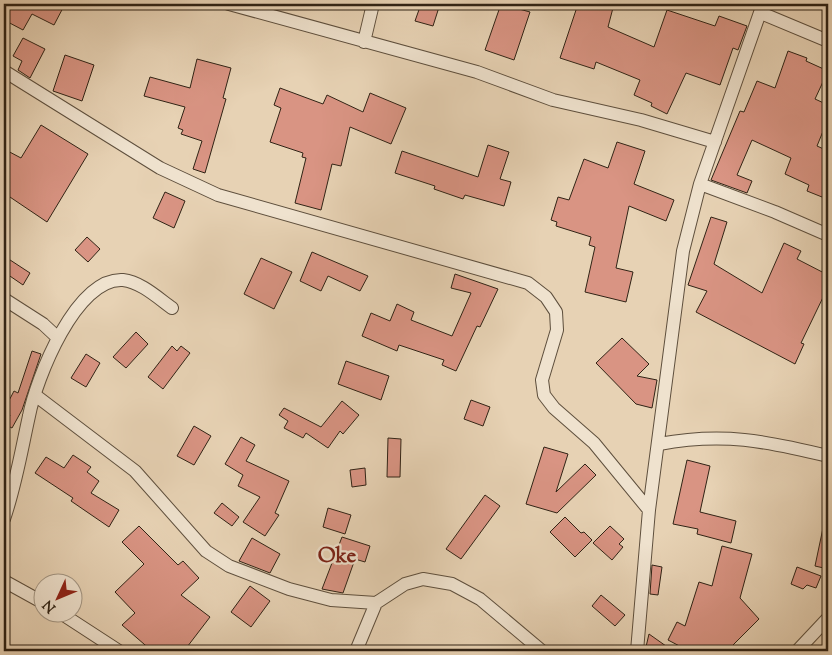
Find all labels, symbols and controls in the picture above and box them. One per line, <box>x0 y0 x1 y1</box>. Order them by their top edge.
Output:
district label: Oke <box>318 542 357 572</box>
north arrow <box>32 572 82 622</box>
text: N <box>39 595 61 617</box>

